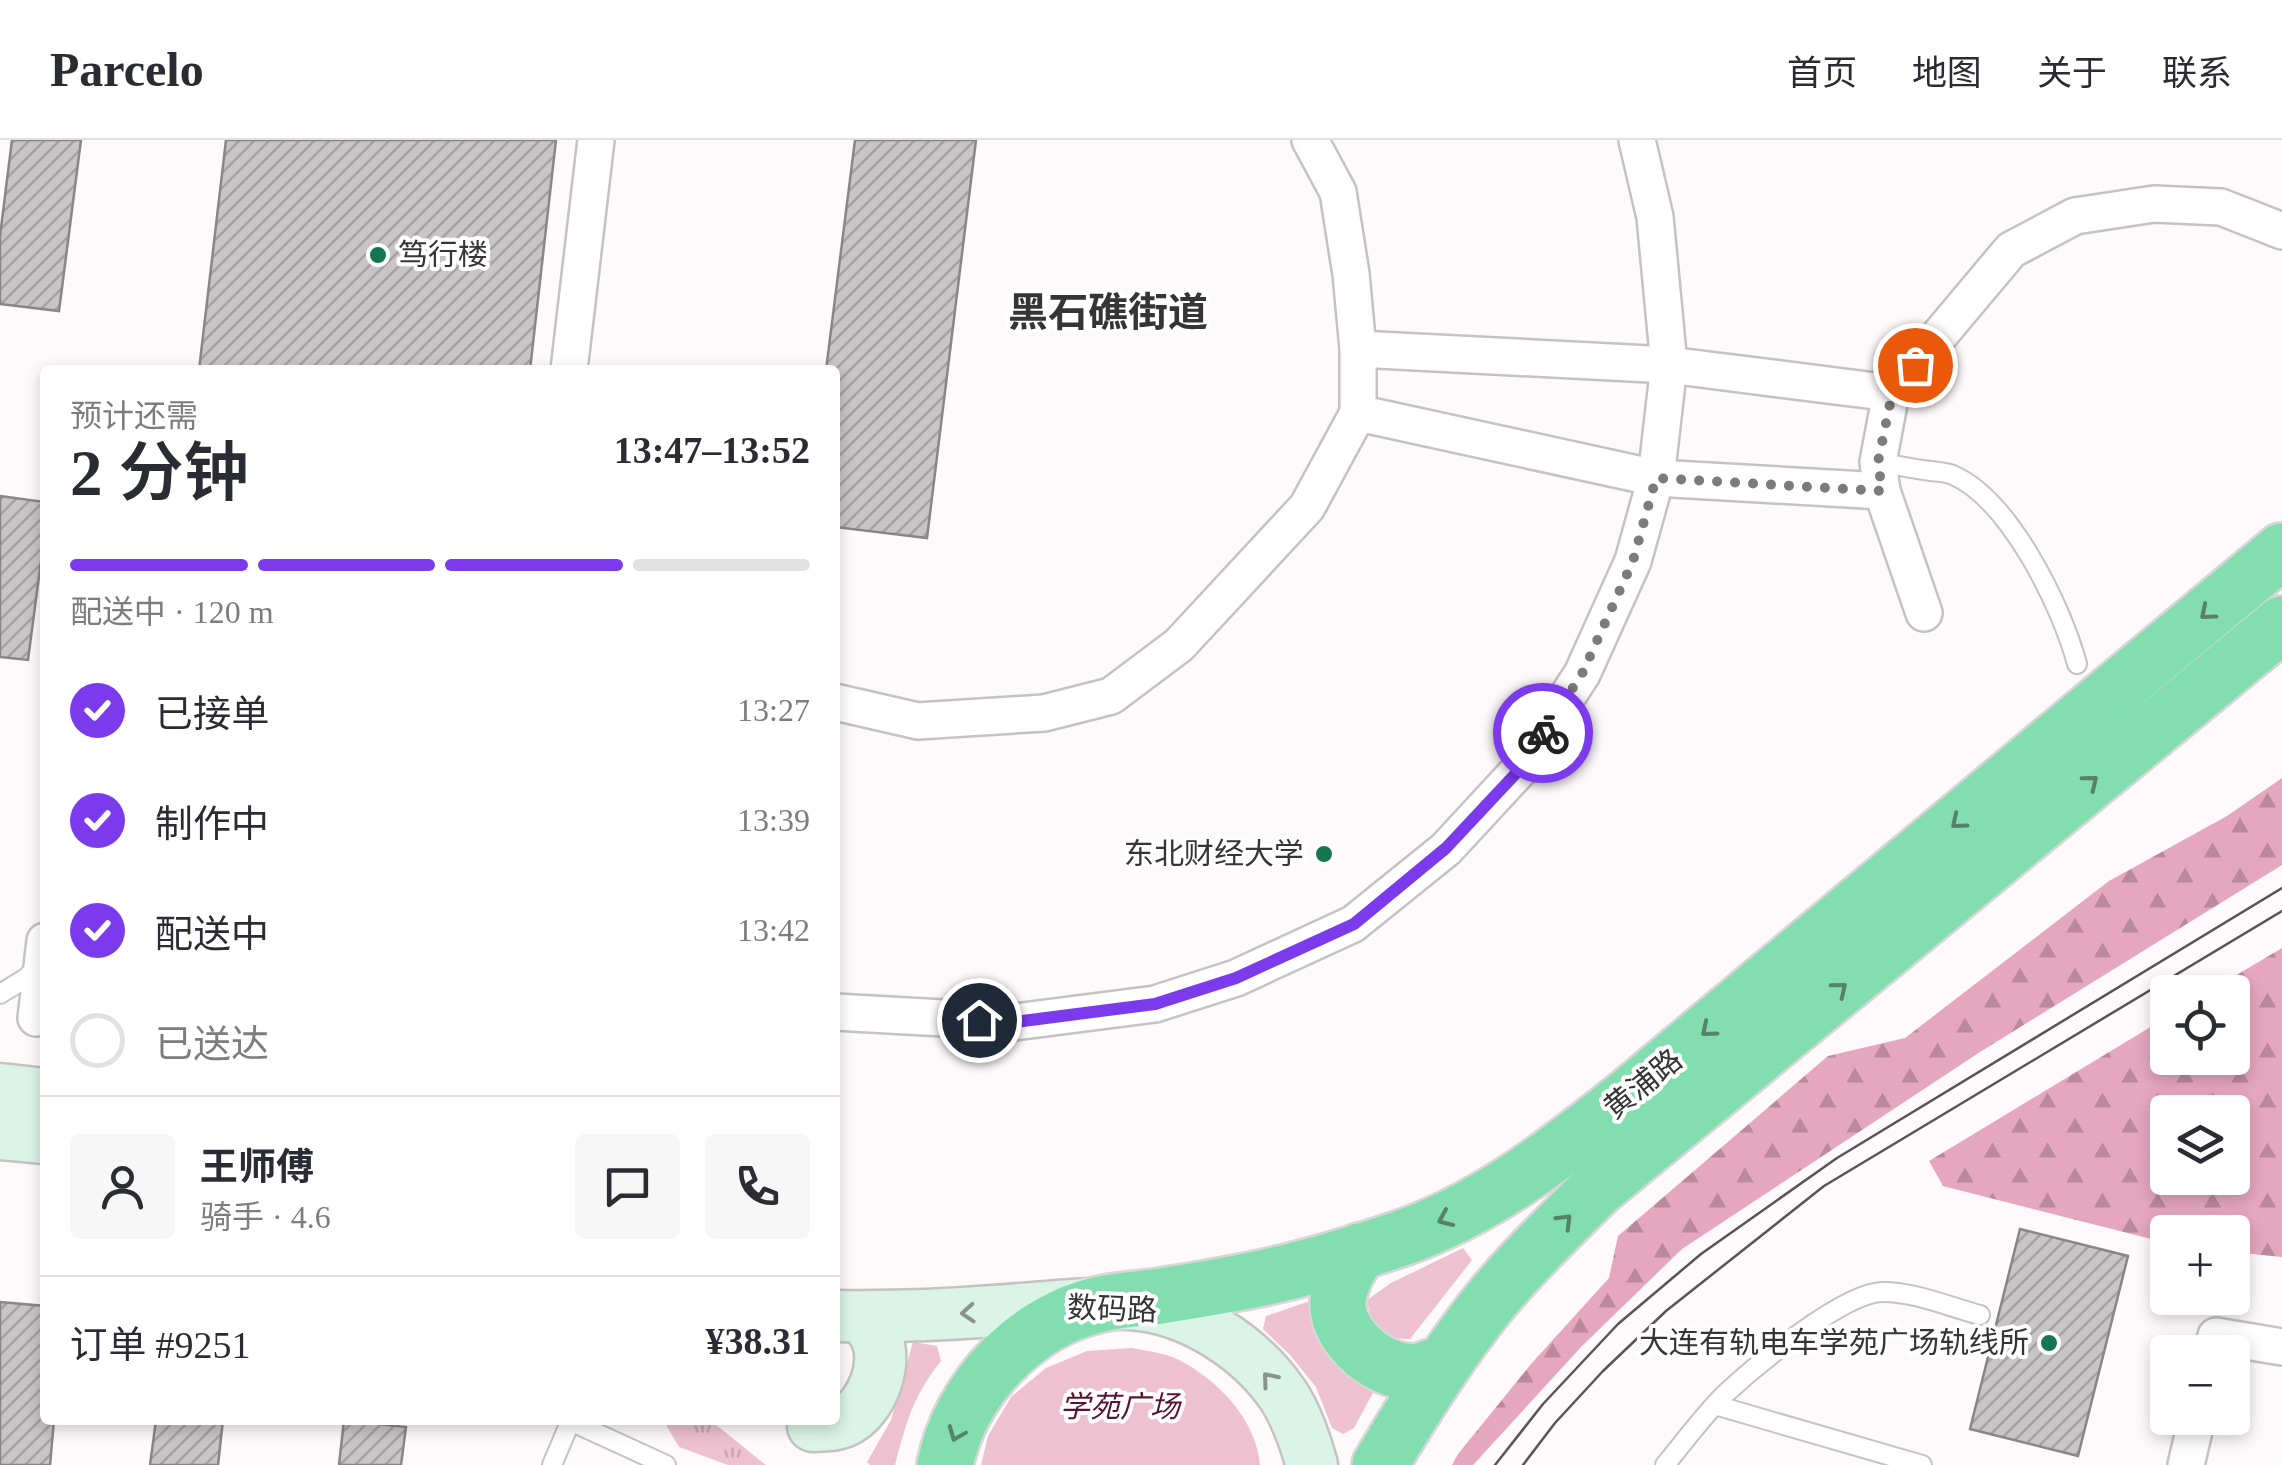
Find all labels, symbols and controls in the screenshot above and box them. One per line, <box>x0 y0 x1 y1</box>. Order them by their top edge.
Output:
text: Parcelo <box>50 43 204 96</box>
text: 首页 <box>1787 54 1857 93</box>
text: 地图 <box>1912 54 1982 93</box>
text: 关于 <box>2037 54 2107 93</box>
text: 联系 <box>2162 54 2232 93</box>
place label: 笃行楼 <box>398 238 488 271</box>
marker: 笃行楼 <box>367 244 389 266</box>
district label: 黑石礁街道 <box>1008 290 1208 335</box>
pin <box>1873 323 1958 408</box>
icon: bag <box>1888 338 1943 393</box>
text: 预计还需 <box>70 398 198 434</box>
text: 13:47–13:52 <box>614 429 810 471</box>
text: 2 分钟 <box>70 437 249 509</box>
text: 配送中 · 120 m <box>70 594 274 630</box>
one-way arrow <box>2201 601 2219 619</box>
icon: check <box>70 683 125 738</box>
courier <box>1493 683 1593 783</box>
text: 13:27 <box>737 692 810 728</box>
text: 已接单 <box>155 693 269 735</box>
icon: bike <box>1516 706 1571 761</box>
one-way arrow <box>2079 776 2097 794</box>
icon: check <box>70 793 125 848</box>
text: 13:39 <box>737 802 810 838</box>
text: 制作中 <box>155 803 269 845</box>
one-way arrow <box>1951 810 1969 828</box>
place label: 东北财经大学 <box>1124 837 1304 870</box>
marker: 东北财经大学 <box>1313 843 1335 865</box>
icon: check <box>70 903 125 958</box>
text: 13:42 <box>737 912 810 948</box>
text: 配送中 <box>155 913 269 955</box>
map controls <box>2150 975 2250 1435</box>
button: locate <box>2150 975 2250 1075</box>
pin <box>937 978 1022 1063</box>
one-way arrow <box>1828 983 1846 1001</box>
icon: home <box>952 993 1007 1048</box>
one-way arrow <box>1702 1018 1720 1036</box>
text: 已送达 <box>155 1023 269 1065</box>
street label: 黄浦路 <box>1597 1042 1688 1125</box>
button: layers <box>2150 1095 2250 1195</box>
button: person <box>70 1134 175 1239</box>
button: chat <box>575 1134 680 1239</box>
button: phone <box>705 1134 810 1239</box>
text: 王师傅 <box>200 1146 314 1188</box>
text: 骑手 · 4.6 <box>200 1199 331 1235</box>
one-way arrow <box>1437 1207 1455 1227</box>
one-way arrow <box>1553 1214 1571 1232</box>
button: + <box>2150 1215 2250 1315</box>
street label: 数码路 <box>1066 1290 1158 1327</box>
one-way arrow <box>960 1302 976 1324</box>
text: ¥38.31 <box>706 1320 810 1362</box>
text: 订单 #9251 <box>70 1324 251 1366</box>
place label: 大连有轨电车学苑广场轨线所 <box>1639 1326 2029 1359</box>
marker: 大连有轨电车学苑广场轨线所 <box>2038 1332 2060 1354</box>
button: − <box>2150 1335 2250 1435</box>
one-way arrow <box>1263 1372 1281 1390</box>
park label: 学苑广场 <box>1060 1390 1183 1423</box>
one-way arrow <box>948 1424 968 1442</box>

